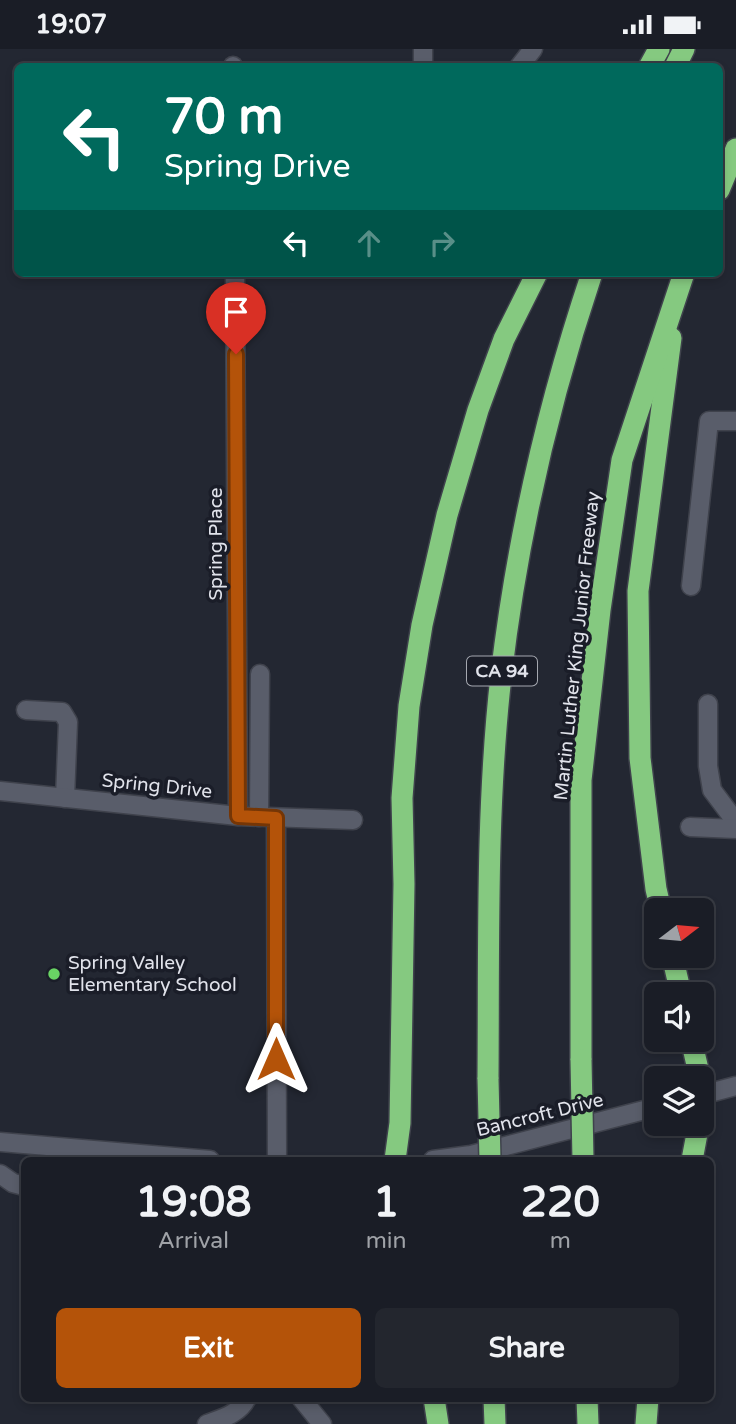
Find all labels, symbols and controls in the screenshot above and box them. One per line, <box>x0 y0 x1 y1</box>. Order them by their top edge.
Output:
text: 19:07 <box>35 9 107 40</box>
text: 70 m <box>164 88 283 147</box>
icon: left <box>49 91 140 182</box>
text: Spring Drive <box>164 148 351 186</box>
icon: left <box>277 224 315 262</box>
icon: ahead <box>350 224 388 262</box>
icon: right <box>423 224 461 262</box>
pin <box>206 282 266 354</box>
icon: arrive <box>217 293 255 331</box>
street label: Spring Place <box>205 488 227 600</box>
street label: Martin Luther King Junior Freeway <box>550 490 604 802</box>
road number: CA 94 <box>467 657 537 685</box>
street label: Spring Drive <box>101 769 213 803</box>
north arrow <box>644 898 714 968</box>
map controls <box>644 898 714 1136</box>
place label: Spring Valley Elementary School <box>68 952 237 996</box>
marker: Spring Valley Elementary School <box>46 966 62 982</box>
button: sound <box>644 982 714 1052</box>
position arrow <box>239 1022 313 1096</box>
button: layers <box>644 1066 714 1136</box>
street label: Bancroft Drive <box>474 1089 606 1141</box>
text: 19:08 <box>135 1177 252 1228</box>
text: 1 <box>373 1177 399 1228</box>
text: 220 <box>521 1177 600 1228</box>
text: Arrival <box>158 1227 229 1255</box>
text: min <box>366 1227 407 1255</box>
text: m <box>550 1227 571 1255</box>
button: Exit <box>56 1308 361 1388</box>
button: Share <box>375 1308 679 1388</box>

